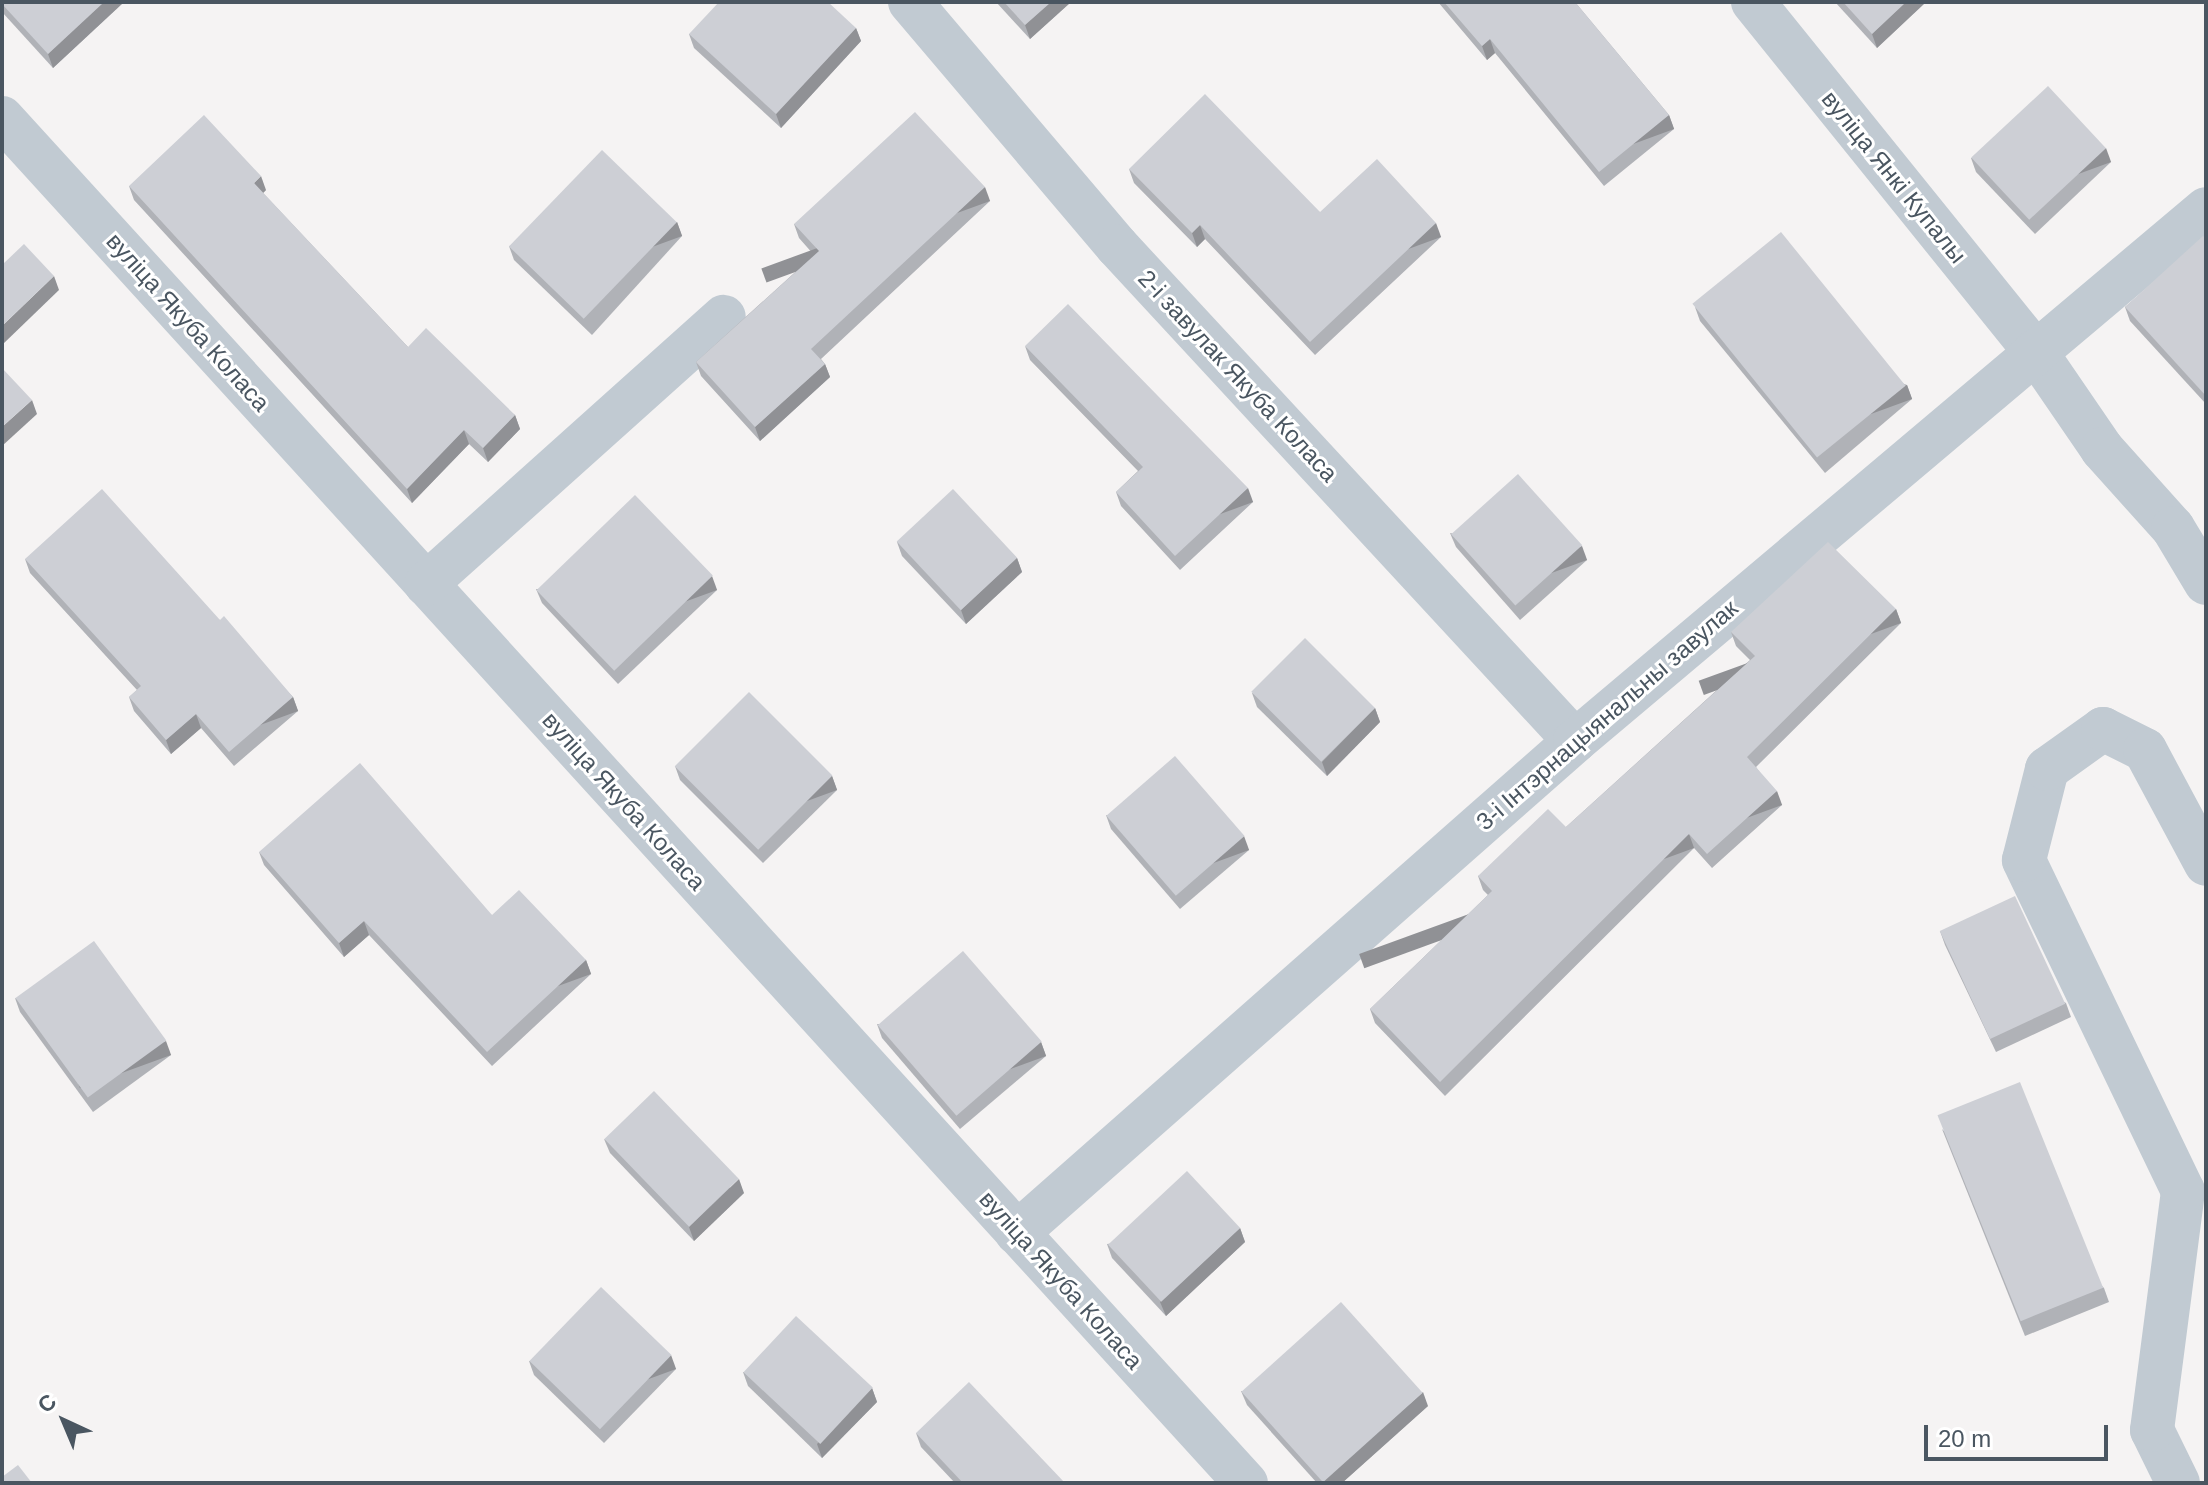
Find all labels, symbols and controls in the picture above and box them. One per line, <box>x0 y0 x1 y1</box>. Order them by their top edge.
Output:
street label: вуліца Янкі Купалы <box>1816 85 1972 269</box>
street label: вуліца Якуба Коласа <box>100 227 276 417</box>
street label: 2-і завулак Якуба Коласа <box>1132 264 1344 488</box>
street label: 3-і Інтэрнацыянальны завулак <box>1471 594 1743 836</box>
street label: вуліца Якуба Коласа <box>536 706 712 896</box>
street label: вуліца Якуба Коласа <box>973 1185 1149 1375</box>
north arrow <box>24 1381 104 1461</box>
text: С <box>33 1389 61 1418</box>
scale bar <box>1928 1409 2112 1459</box>
text: 20 m <box>1938 1425 1991 1452</box>

